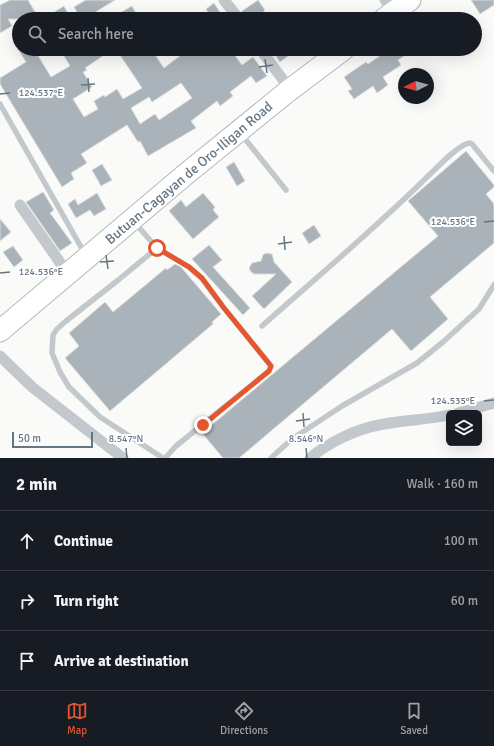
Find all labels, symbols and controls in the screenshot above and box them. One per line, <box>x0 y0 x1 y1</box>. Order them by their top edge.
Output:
search box <box>12 12 482 56</box>
icon: search <box>26 23 48 45</box>
text: Search here <box>58 25 134 43</box>
north arrow <box>398 68 434 104</box>
text: 124.537°E <box>19 87 64 99</box>
street label: Butuan-Cagayan de Oro-Iligan Road <box>102 98 276 248</box>
text: 124.536°E <box>431 216 476 228</box>
route start <box>148 239 166 257</box>
text: 124.536°E <box>19 266 64 278</box>
text: 124.535°E <box>431 395 476 407</box>
map controls <box>446 410 482 446</box>
button: layers <box>446 410 482 446</box>
route end <box>194 416 212 434</box>
scale bar <box>12 430 93 449</box>
text: 50 m <box>18 432 41 445</box>
text: 8.547°N <box>109 433 143 445</box>
text: 8.546°N <box>289 433 323 445</box>
text: 2 min <box>16 474 57 495</box>
text: Walk · 160 m <box>407 476 478 492</box>
icon: ahead <box>16 530 38 552</box>
text: Continue <box>54 532 113 550</box>
text: 100 m <box>444 533 478 549</box>
icon: right <box>16 590 38 612</box>
text: Turn right <box>54 592 119 610</box>
text: 60 m <box>451 593 478 609</box>
icon: arrive <box>16 650 38 672</box>
text: Arrive at destination <box>54 652 189 670</box>
tab: Map <box>66 700 88 737</box>
tab: Directions <box>220 700 268 737</box>
tab: Saved <box>400 700 428 737</box>

